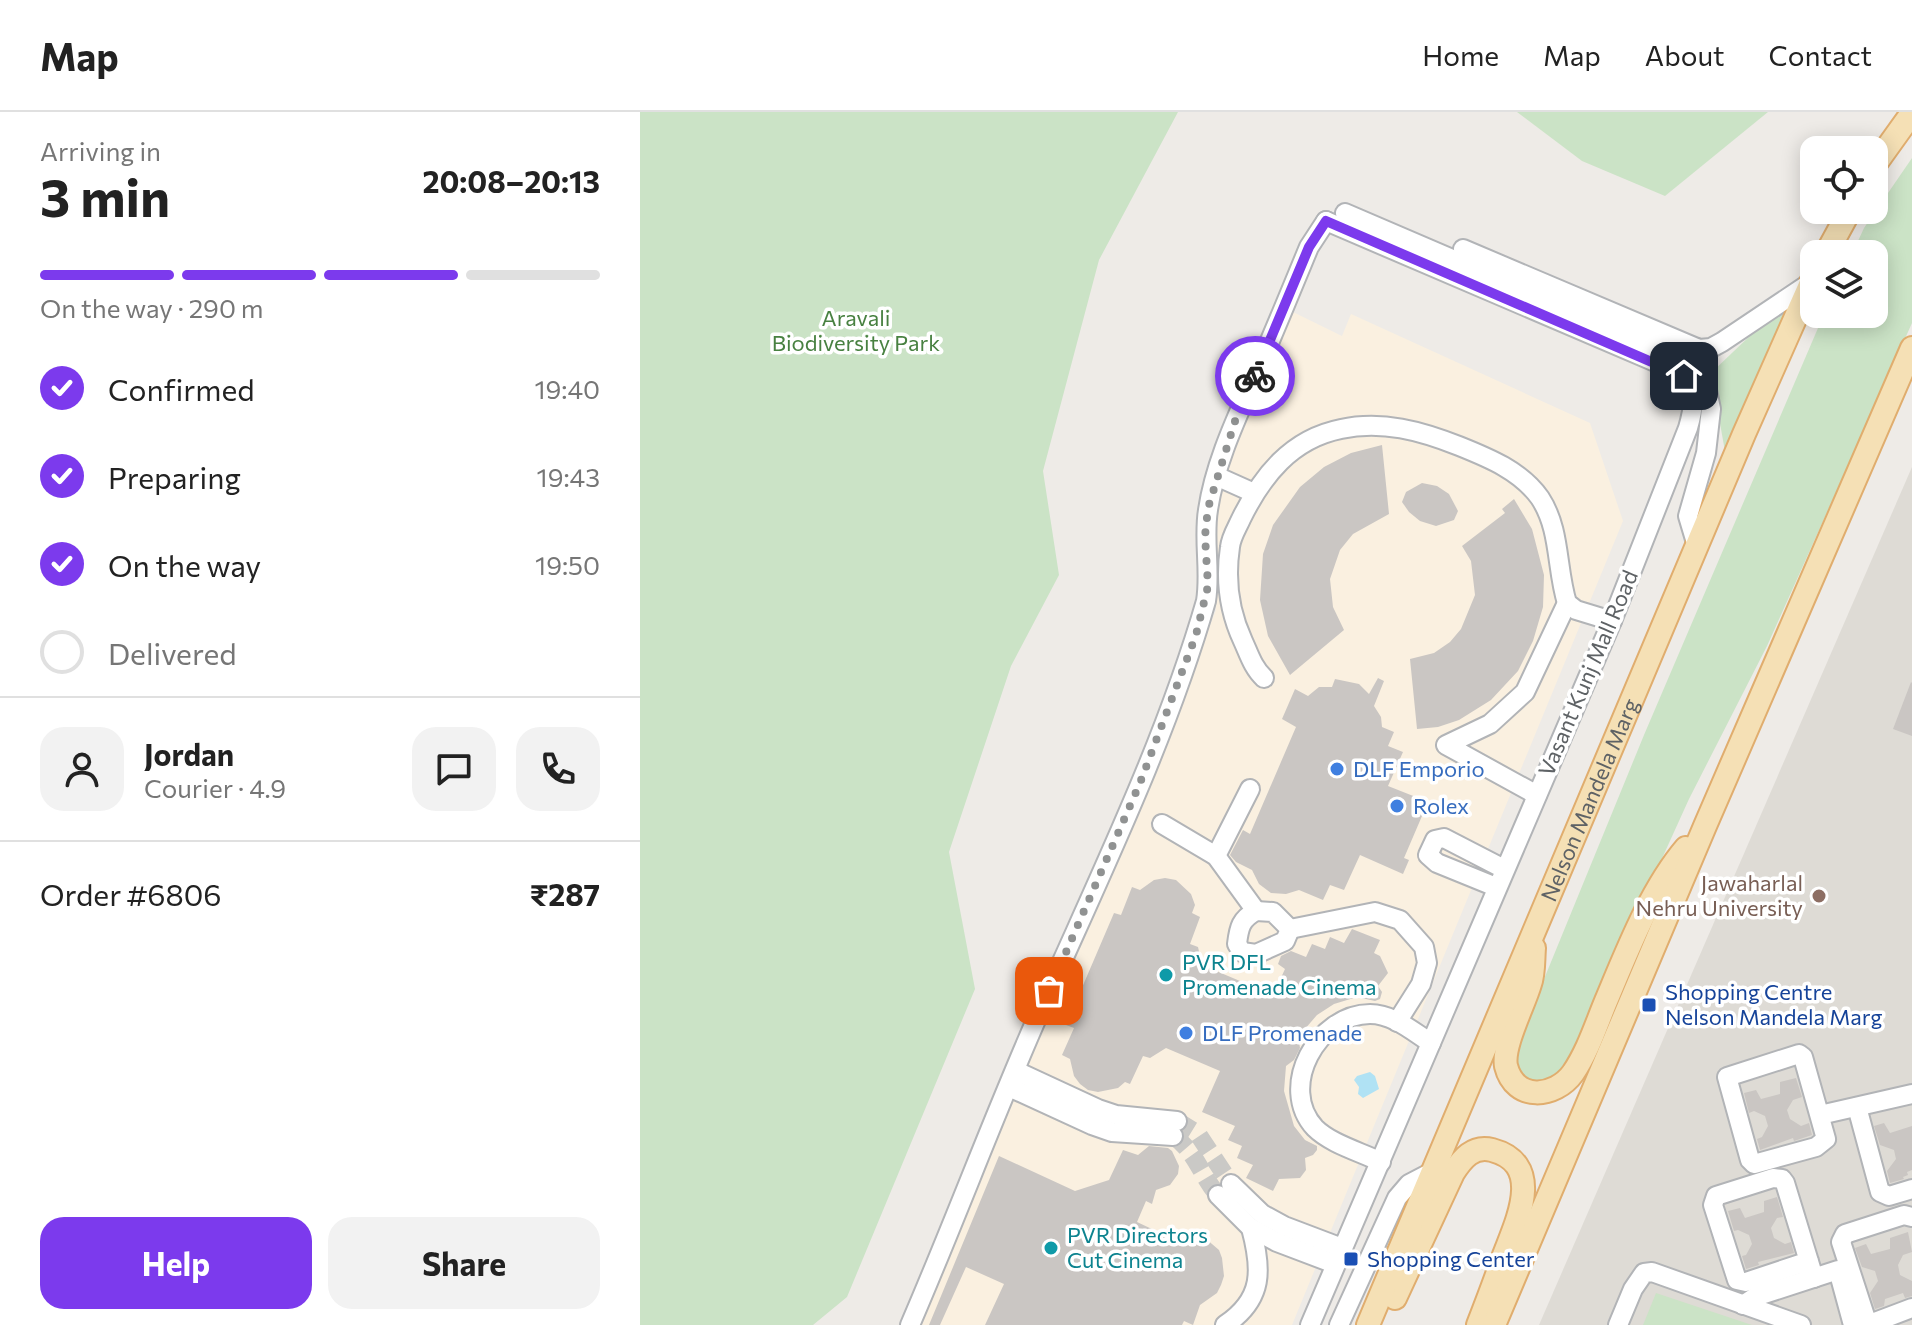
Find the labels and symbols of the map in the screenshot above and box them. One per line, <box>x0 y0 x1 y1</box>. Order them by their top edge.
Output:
park label: Aravali Biodiversity Park <box>772 304 940 356</box>
courier <box>1215 336 1295 416</box>
pin <box>1650 342 1718 410</box>
street label: Vasant Kunj Mall Road <box>1532 566 1643 780</box>
street label: Nelson Mandela Marg <box>1534 694 1644 905</box>
place label: DLF Emporio <box>1353 755 1485 782</box>
marker: DLF Emporio <box>1328 760 1346 778</box>
place label: Rolex <box>1413 792 1469 819</box>
marker: Rolex <box>1388 797 1406 815</box>
place label: Jawaharlal Nehru University <box>1636 869 1803 921</box>
marker: Jawaharlal Nehru University <box>1810 887 1828 905</box>
place label: PVR DFL Promenade Cinema <box>1182 948 1376 1000</box>
pin <box>1015 957 1083 1025</box>
marker: PVR DFL Promenade Cinema <box>1157 966 1175 984</box>
place label: Shopping Centre Nelson Mandela Marg <box>1665 978 1882 1030</box>
marker: Shopping Centre Nelson Mandela Marg <box>1640 996 1658 1014</box>
place label: DLF Promenade <box>1202 1019 1362 1046</box>
marker: DLF Promenade <box>1177 1024 1195 1042</box>
place label: PVR Directors Cut Cinema <box>1067 1221 1208 1273</box>
marker: PVR Directors Cut Cinema <box>1042 1239 1060 1257</box>
place label: Shopping Center <box>1367 1245 1535 1272</box>
marker: Shopping Center <box>1342 1250 1360 1268</box>

